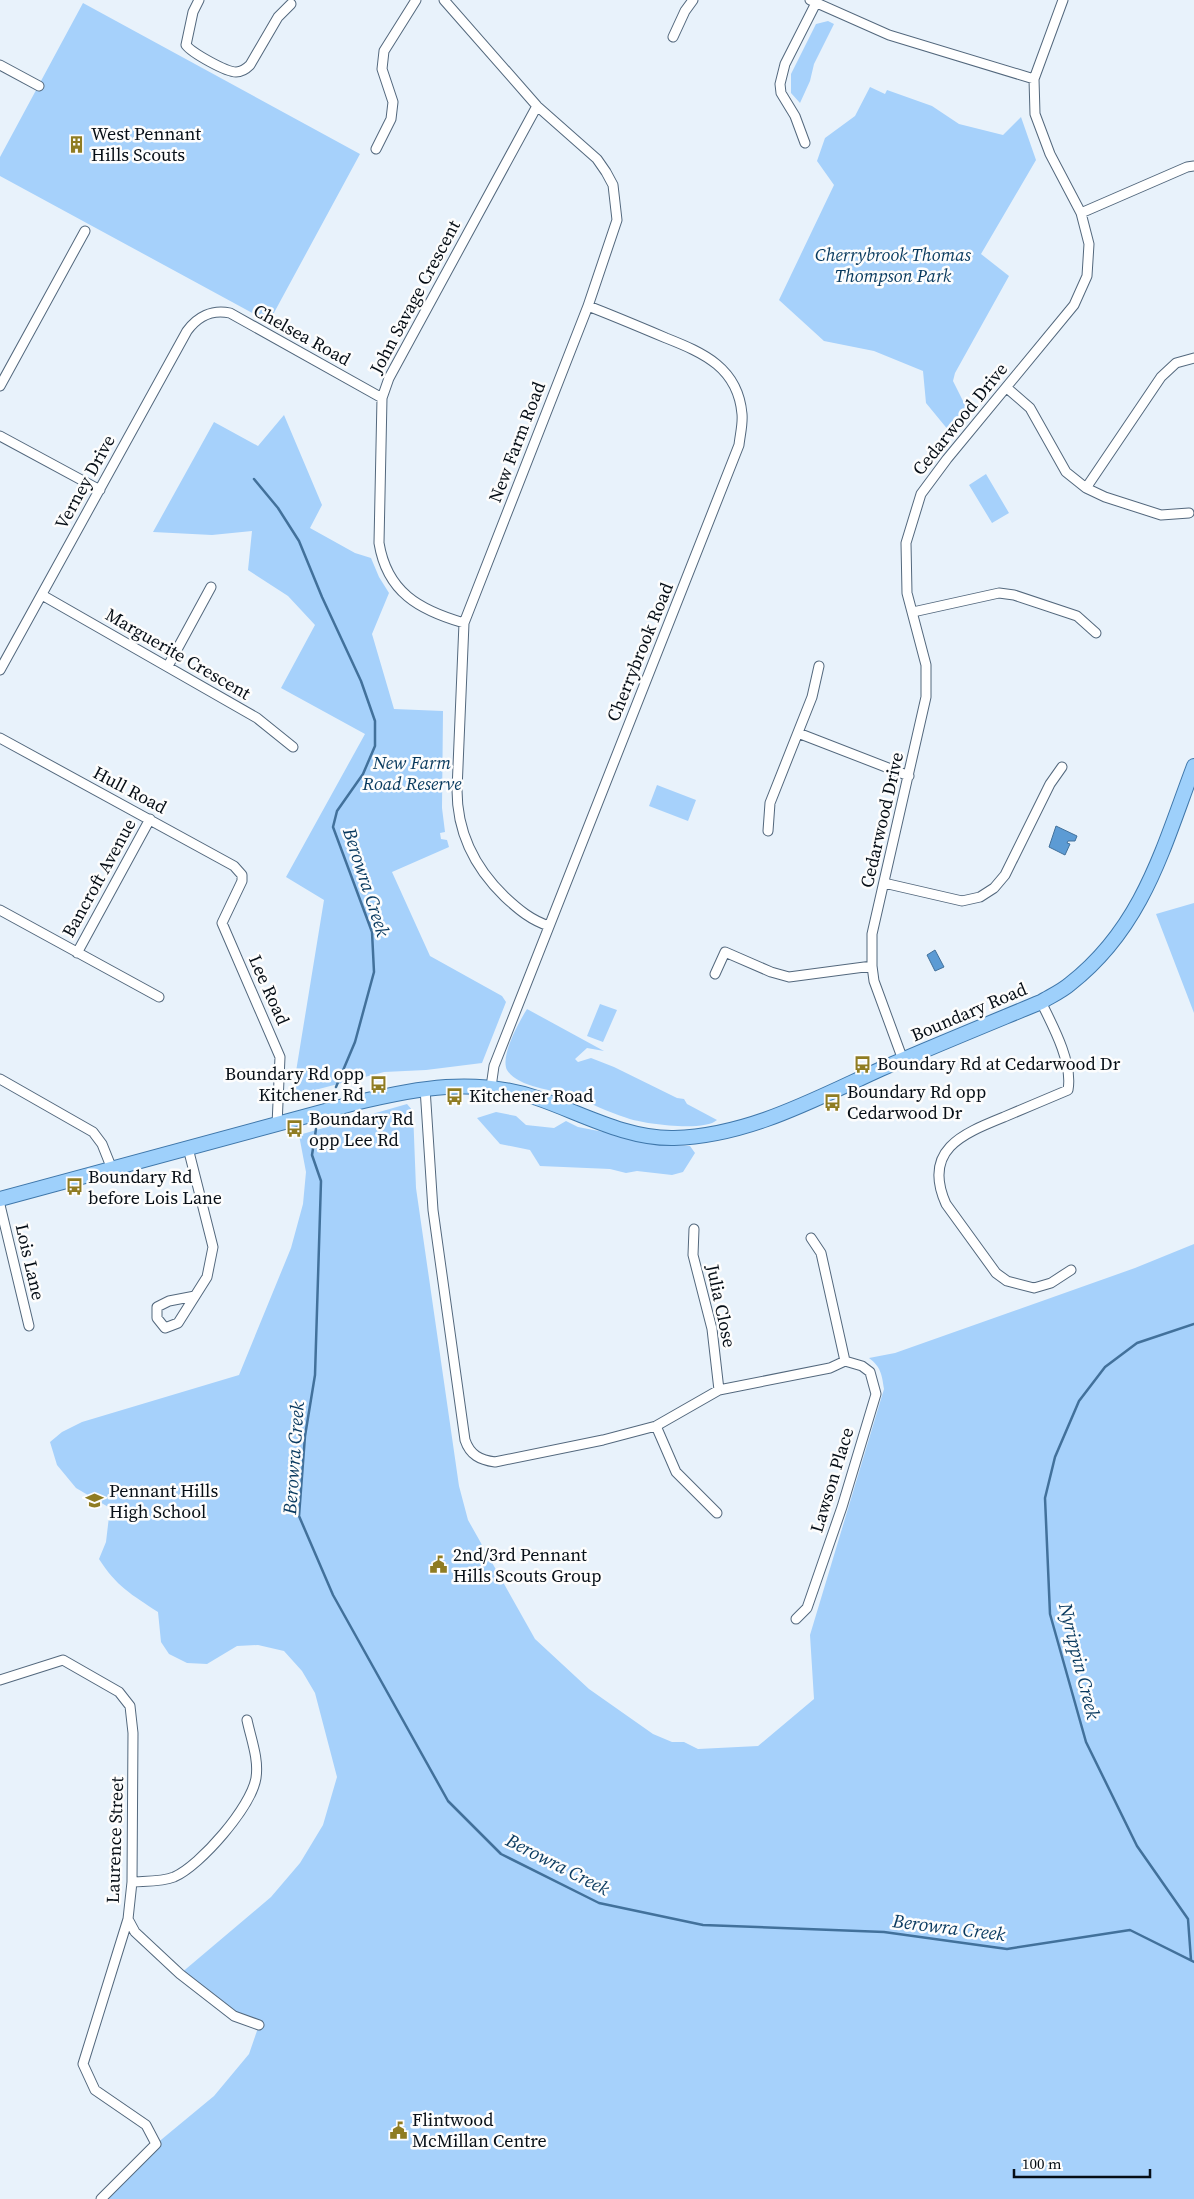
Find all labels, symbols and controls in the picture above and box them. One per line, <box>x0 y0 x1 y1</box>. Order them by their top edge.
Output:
place label: West Pennant Hills Scouts <box>91 121 201 167</box>
building icon: West Pennant Hills Scouts <box>67 134 87 154</box>
street label: John Savage Crescent <box>363 215 466 379</box>
park label: Cherrybrook Thomas Thompson Park <box>815 242 971 288</box>
street label: Chelsea Road <box>249 298 355 372</box>
street label: Cedarwood Drive <box>906 357 1013 480</box>
street label: New Farm Road <box>482 378 551 506</box>
street label: Verney Drive <box>48 430 121 533</box>
street label: Cherrybrook Road <box>600 579 679 725</box>
street label: Marguerite Crescent <box>101 602 256 705</box>
park label: New Farm Road Reserve <box>362 750 462 796</box>
street label: Cedarwood Drive <box>854 750 909 890</box>
street label: Hull Road <box>89 760 171 819</box>
street label: Bancroft Avenue <box>56 814 142 942</box>
water label: Berowra Creek <box>337 823 397 940</box>
street label: Lee Road <box>243 951 296 1029</box>
street label: Boundary Road <box>907 976 1031 1047</box>
place label: Boundary Rd at Cedarwood Dr <box>877 1051 1121 1076</box>
bus stop icon: Boundary Rd at Cedarwood Dr <box>853 1054 873 1074</box>
place label: Boundary Rd opp Kitchener Rd <box>225 1061 364 1107</box>
bus stop icon: Boundary Rd opp Kitchener Rd <box>368 1074 388 1094</box>
place label: Boundary Rd opp Cedarwood Dr <box>847 1079 986 1125</box>
place label: Kitchener Road <box>469 1083 594 1108</box>
bus stop icon: Kitchener Road <box>445 1086 465 1106</box>
bus stop icon: Boundary Rd opp Cedarwood Dr <box>823 1092 843 1112</box>
place label: Boundary Rd opp Lee Rd <box>309 1106 413 1152</box>
bus stop icon: Boundary Rd opp Lee Rd <box>285 1119 305 1139</box>
place label: Boundary Rd before Lois Lane <box>88 1164 222 1210</box>
bus stop icon: Boundary Rd before Lois Lane <box>64 1177 84 1197</box>
street label: Lois Lane <box>10 1221 51 1303</box>
street label: Julia Close <box>700 1261 742 1350</box>
water label: Berowra Creek <box>276 1401 310 1516</box>
street label: Lawson Place <box>804 1424 859 1536</box>
place label: Pennant Hills High School <box>109 1478 218 1524</box>
school or university icon: Pennant Hills High School <box>85 1491 105 1511</box>
place label: 2nd/3rd Pennant Hills Scouts Group <box>453 1542 602 1588</box>
public building icon: 2nd/3rd Pennant Hills Scouts Group <box>429 1555 449 1575</box>
water label: Nyrippin Creek <box>1053 1599 1107 1722</box>
street label: Laurence Street <box>100 1776 129 1904</box>
water label: Berowra Creek <box>501 1826 614 1901</box>
water label: Berowra Creek <box>890 1907 1007 1947</box>
place label: Flintwood McMillan Centre <box>412 2107 547 2153</box>
public building icon: Flintwood McMillan Centre <box>388 2120 408 2140</box>
scale bar <box>1014 2146 1150 2178</box>
text: 100 m <box>1022 2153 1062 2174</box>

